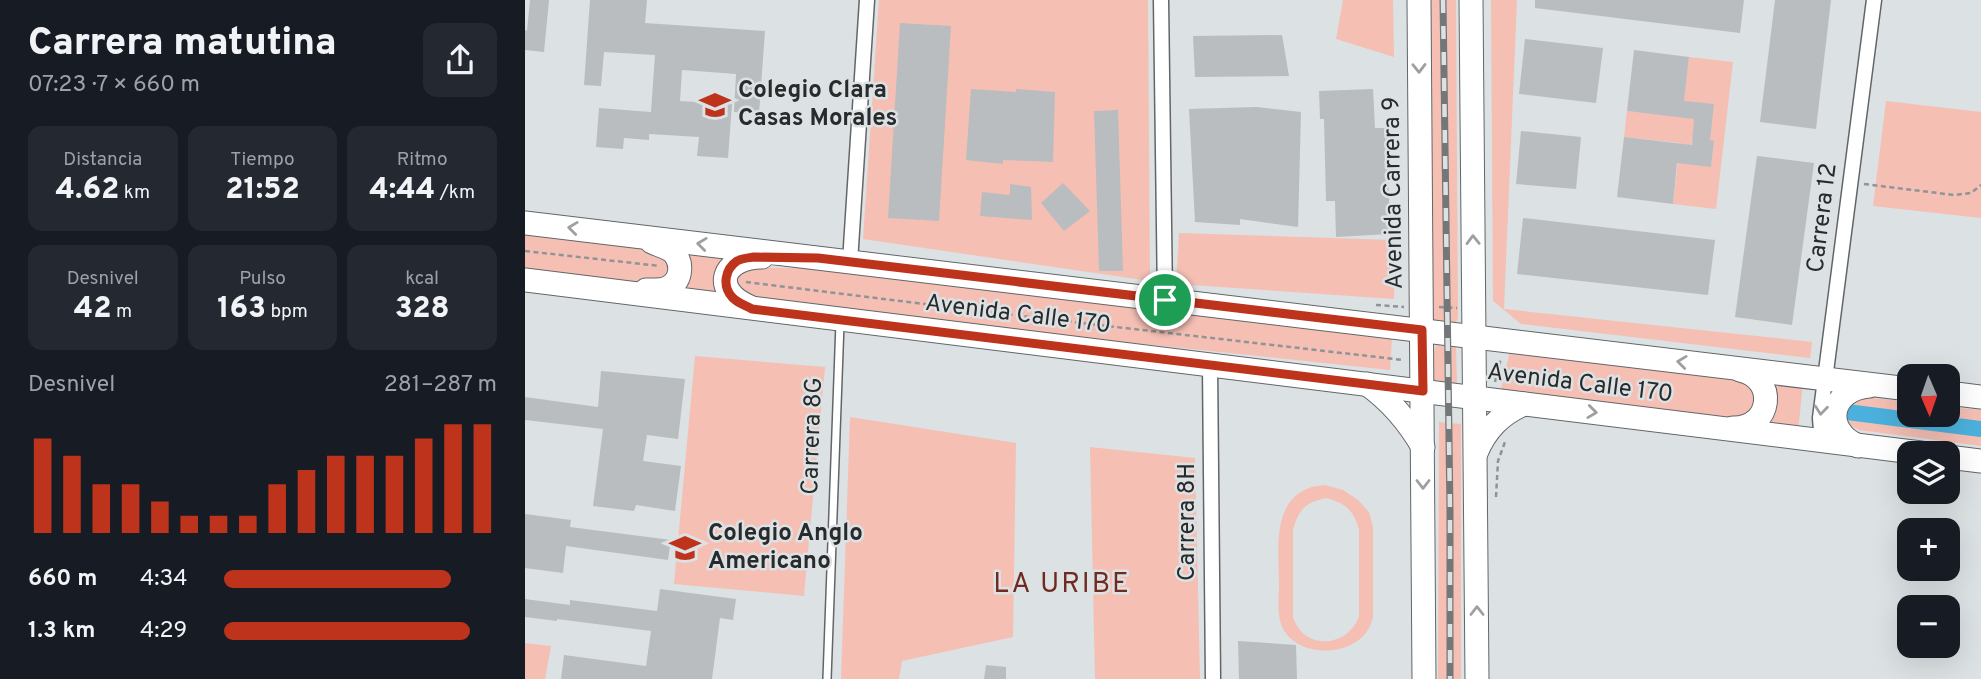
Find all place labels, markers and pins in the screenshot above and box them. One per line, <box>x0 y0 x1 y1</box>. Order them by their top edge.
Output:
place label: Colegio Clara Casas Morales <box>738 76 897 134</box>
school or university icon: Colegio Clara Casas Morales <box>698 88 732 122</box>
pin <box>1135 270 1195 330</box>
place label: Colegio Anglo Americano <box>708 519 863 577</box>
school or university icon: Colegio Anglo Americano <box>668 531 702 565</box>

